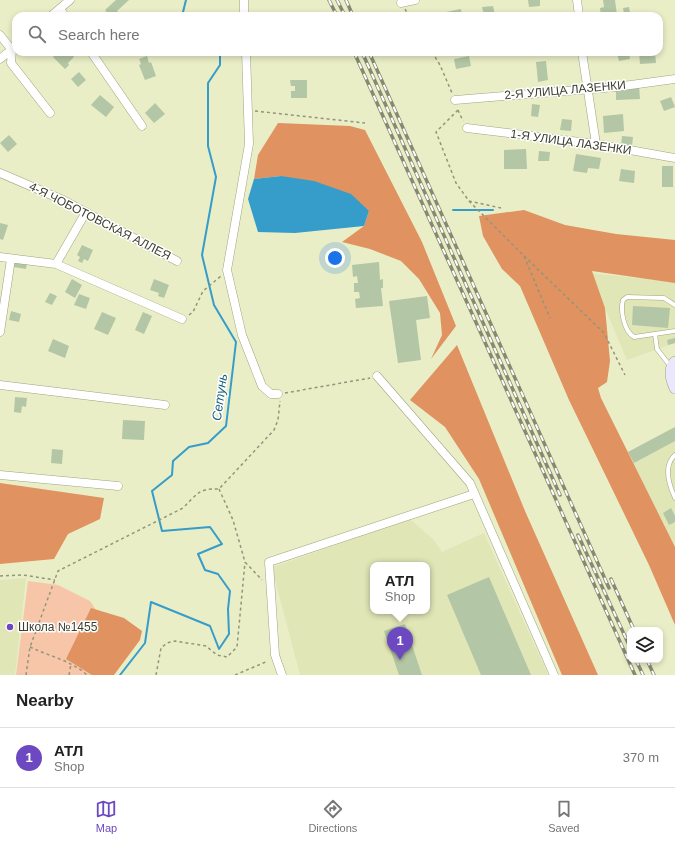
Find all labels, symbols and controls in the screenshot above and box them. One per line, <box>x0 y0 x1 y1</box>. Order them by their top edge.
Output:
search box <box>12 12 663 56</box>
icon: search <box>26 23 48 45</box>
text: Search here <box>58 26 140 43</box>
street label: 2-Я УЛИЦА ЛАЗЕНКИ <box>504 78 626 102</box>
street label: 1-Я УЛИЦА ЛАЗЕНКИ <box>510 127 632 157</box>
street label: 4-Я ЧОБОТОВСКАЯ АЛЛЕЯ <box>27 179 173 263</box>
your location <box>325 248 345 268</box>
water label: Сетунь <box>209 372 230 422</box>
popup <box>370 562 430 614</box>
text: АТЛ <box>385 572 414 589</box>
text: Shop <box>385 589 415 604</box>
place label: Школа №1455 <box>18 620 98 634</box>
marker: Школа №1455 <box>5 622 15 632</box>
pin: 1 <box>387 627 413 660</box>
map controls <box>627 627 663 663</box>
button: layers <box>627 627 663 663</box>
text: Nearby <box>16 691 74 710</box>
text: АТЛ <box>54 742 83 759</box>
text: 1 <box>25 750 33 765</box>
text: 370 m <box>623 750 659 765</box>
text: Shop <box>54 759 84 774</box>
tab: Map <box>95 798 117 834</box>
tab: Directions <box>308 798 357 834</box>
tab: Saved <box>548 798 579 834</box>

